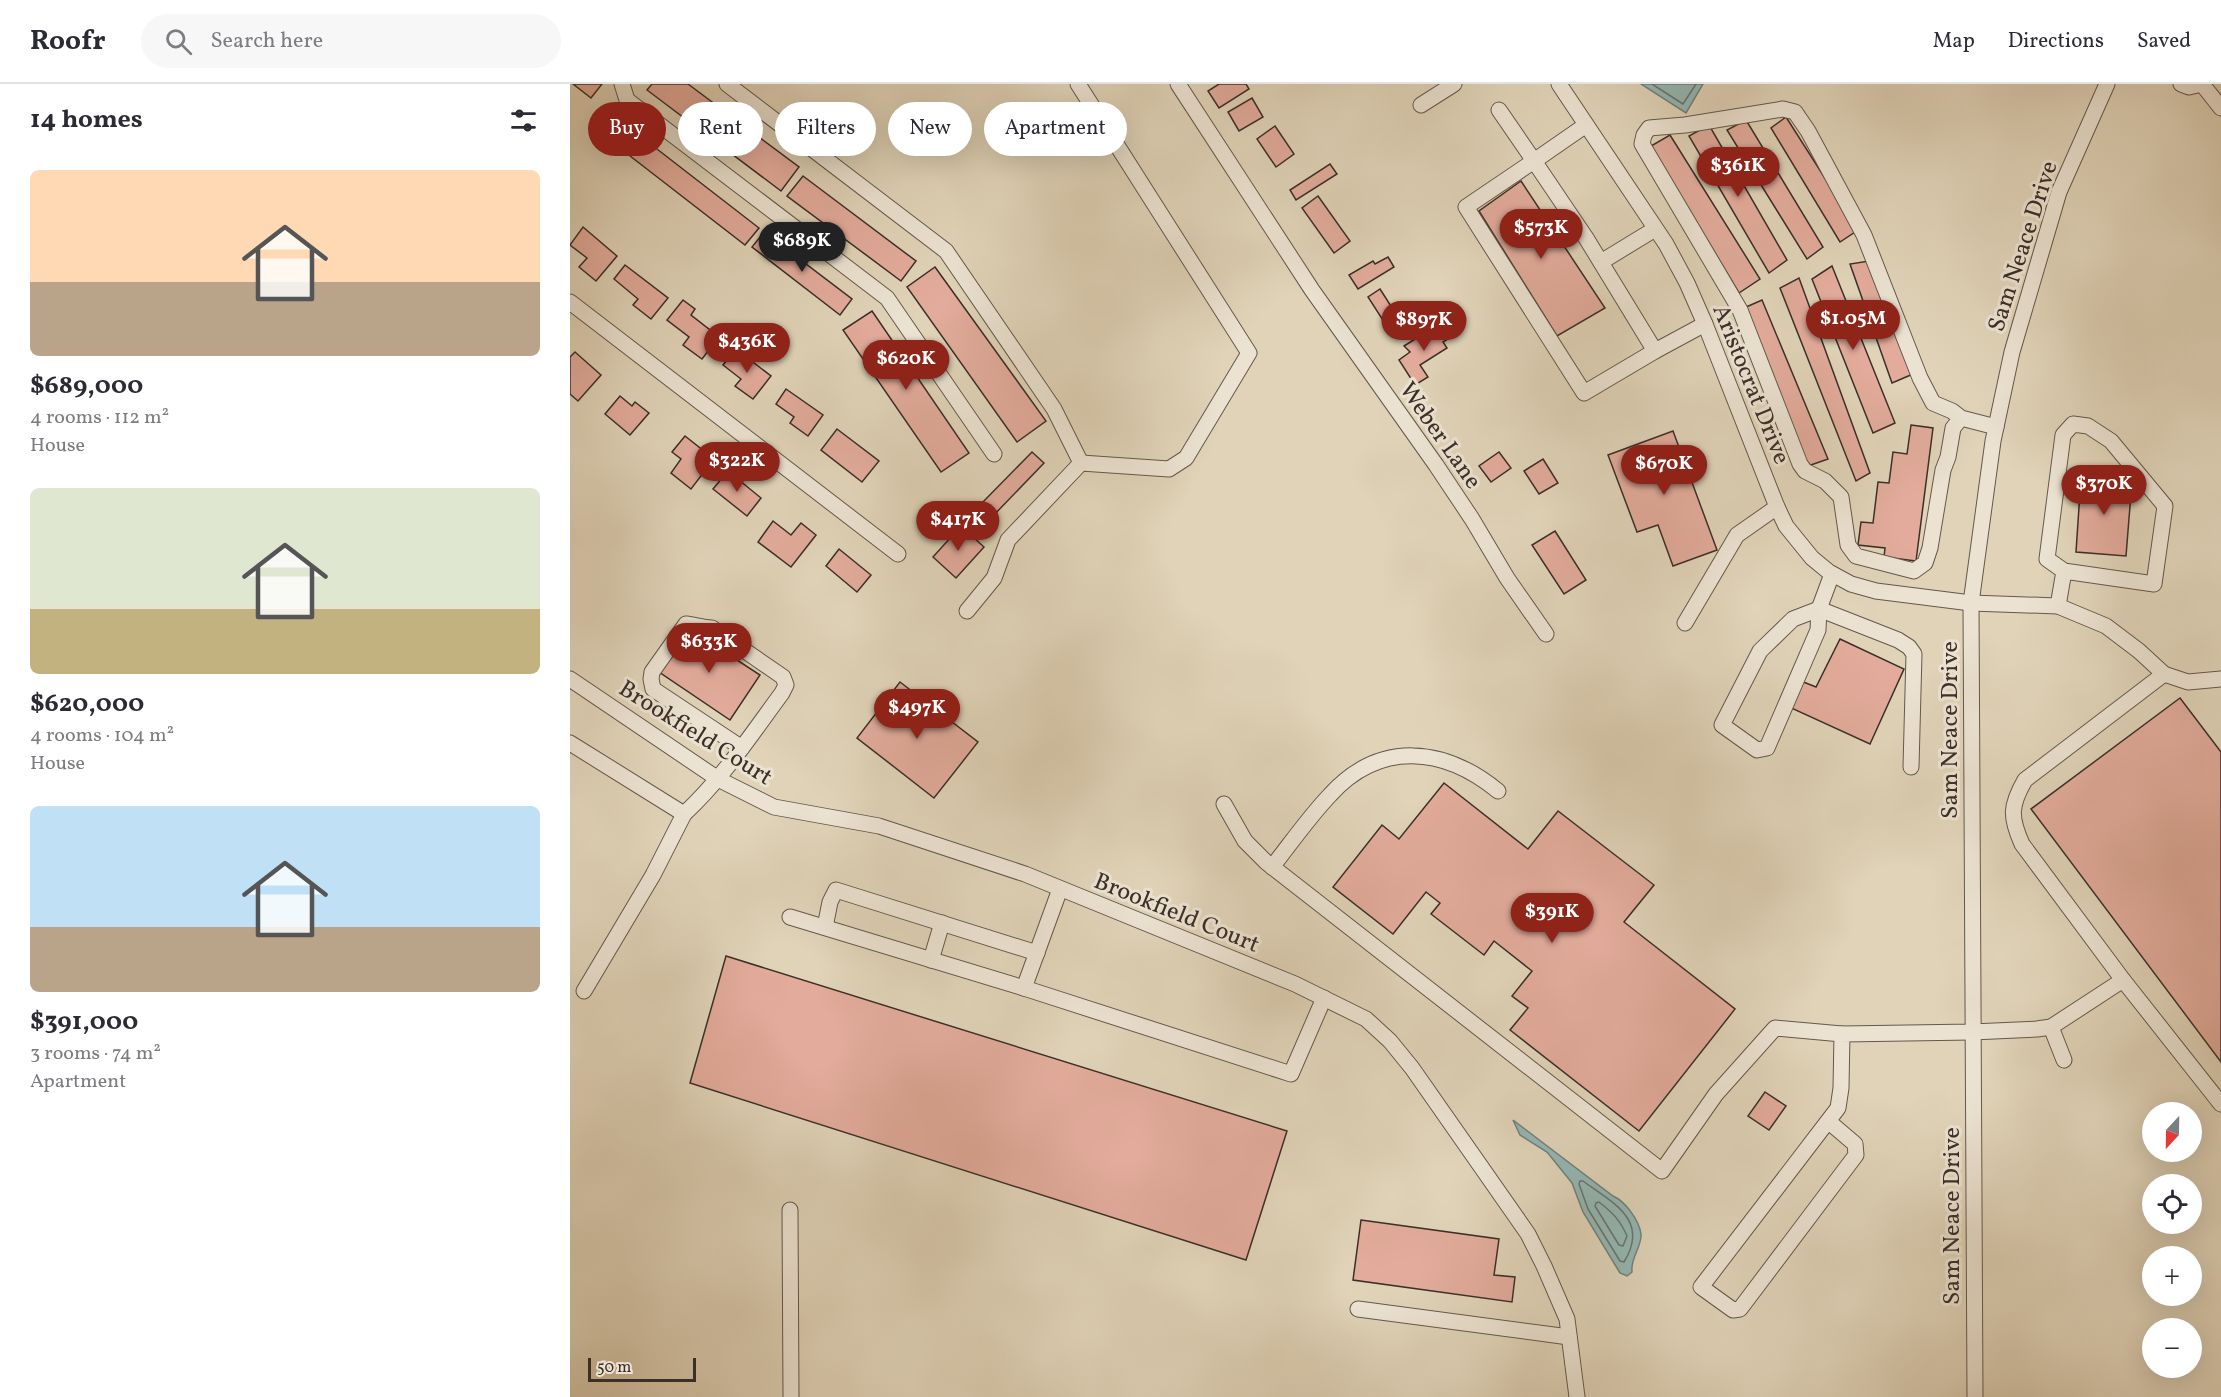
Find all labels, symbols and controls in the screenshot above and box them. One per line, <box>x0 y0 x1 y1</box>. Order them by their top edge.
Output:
search box <box>141 14 561 68</box>
text: Roofr <box>30 22 105 61</box>
icon: search <box>162 25 195 58</box>
text: Search here <box>210 26 323 57</box>
text: Map <box>1933 27 1975 56</box>
text: Directions <box>2008 27 2104 56</box>
text: Saved <box>2137 27 2191 56</box>
text: 14 homes <box>30 102 143 138</box>
chip: Buy <box>588 102 666 156</box>
chip: Rent <box>678 102 763 156</box>
chip: Filters <box>775 102 876 156</box>
chip: New <box>888 102 972 156</box>
chip: Apartment <box>984 102 1127 156</box>
icon: filters <box>507 104 540 137</box>
pin: $361K <box>1696 147 1780 198</box>
text: $361K <box>1711 152 1765 180</box>
street label: Sam Neace Drive <box>1980 157 2068 336</box>
icon: home <box>231 209 339 317</box>
pin: $573K <box>1499 209 1583 260</box>
text: $573K <box>1514 214 1568 242</box>
pin: $689K <box>760 222 844 273</box>
text: $689K <box>773 227 831 255</box>
street label: Aristocrat Drive <box>1703 300 1798 470</box>
pin: $1.05M <box>1804 300 1902 351</box>
pin: $897K <box>1382 301 1466 352</box>
text: $1.05M <box>1820 305 1886 333</box>
text: $897K <box>1395 306 1453 334</box>
pin: $436K <box>705 323 789 374</box>
text: $436K <box>718 328 776 356</box>
pin: $620K <box>864 340 948 391</box>
text: $620K <box>876 345 936 373</box>
text: $689,000 <box>30 368 143 404</box>
street label: Weber Lane <box>1390 376 1489 497</box>
text: 4 rooms · 112 m² <box>30 404 169 432</box>
text: House <box>30 432 85 460</box>
pin: $322K <box>695 442 779 493</box>
pin: $670K <box>1622 445 1706 496</box>
text: $322K <box>709 447 765 475</box>
text: $670K <box>1635 450 1693 478</box>
pin: $370K <box>2062 465 2146 516</box>
text: $370K <box>2075 470 2133 498</box>
pin: $417K <box>916 501 1000 552</box>
text: $417K <box>930 506 986 534</box>
icon: home <box>231 527 339 635</box>
pin: $633K <box>667 623 751 674</box>
text: $633K <box>681 628 737 656</box>
street label: Sam Neace Drive <box>1934 641 1968 819</box>
street label: Brookfield Court <box>611 673 778 795</box>
text: $620,000 <box>30 686 144 722</box>
pin: $497K <box>875 689 959 740</box>
text: $497K <box>888 694 946 722</box>
text: 4 rooms · 104 m² <box>30 722 174 750</box>
text: House <box>30 750 85 778</box>
icon: home <box>231 845 339 953</box>
street label: Brookfield Court <box>1088 865 1264 963</box>
pin: $391K <box>1510 893 1594 944</box>
text: $391K <box>1525 898 1579 926</box>
text: $391,000 <box>30 1004 138 1040</box>
text: 3 rooms · 74 m² <box>30 1040 161 1068</box>
text: Apartment <box>30 1068 126 1096</box>
north arrow <box>2142 1102 2202 1162</box>
map controls <box>2142 1102 2202 1378</box>
street label: Sam Neace Drive <box>1936 1127 1970 1305</box>
button: locate <box>2142 1174 2202 1234</box>
button: + <box>2142 1246 2202 1306</box>
button: − <box>2142 1318 2202 1378</box>
scale bar <box>588 1355 696 1382</box>
text: 50 m <box>597 1357 631 1379</box>

